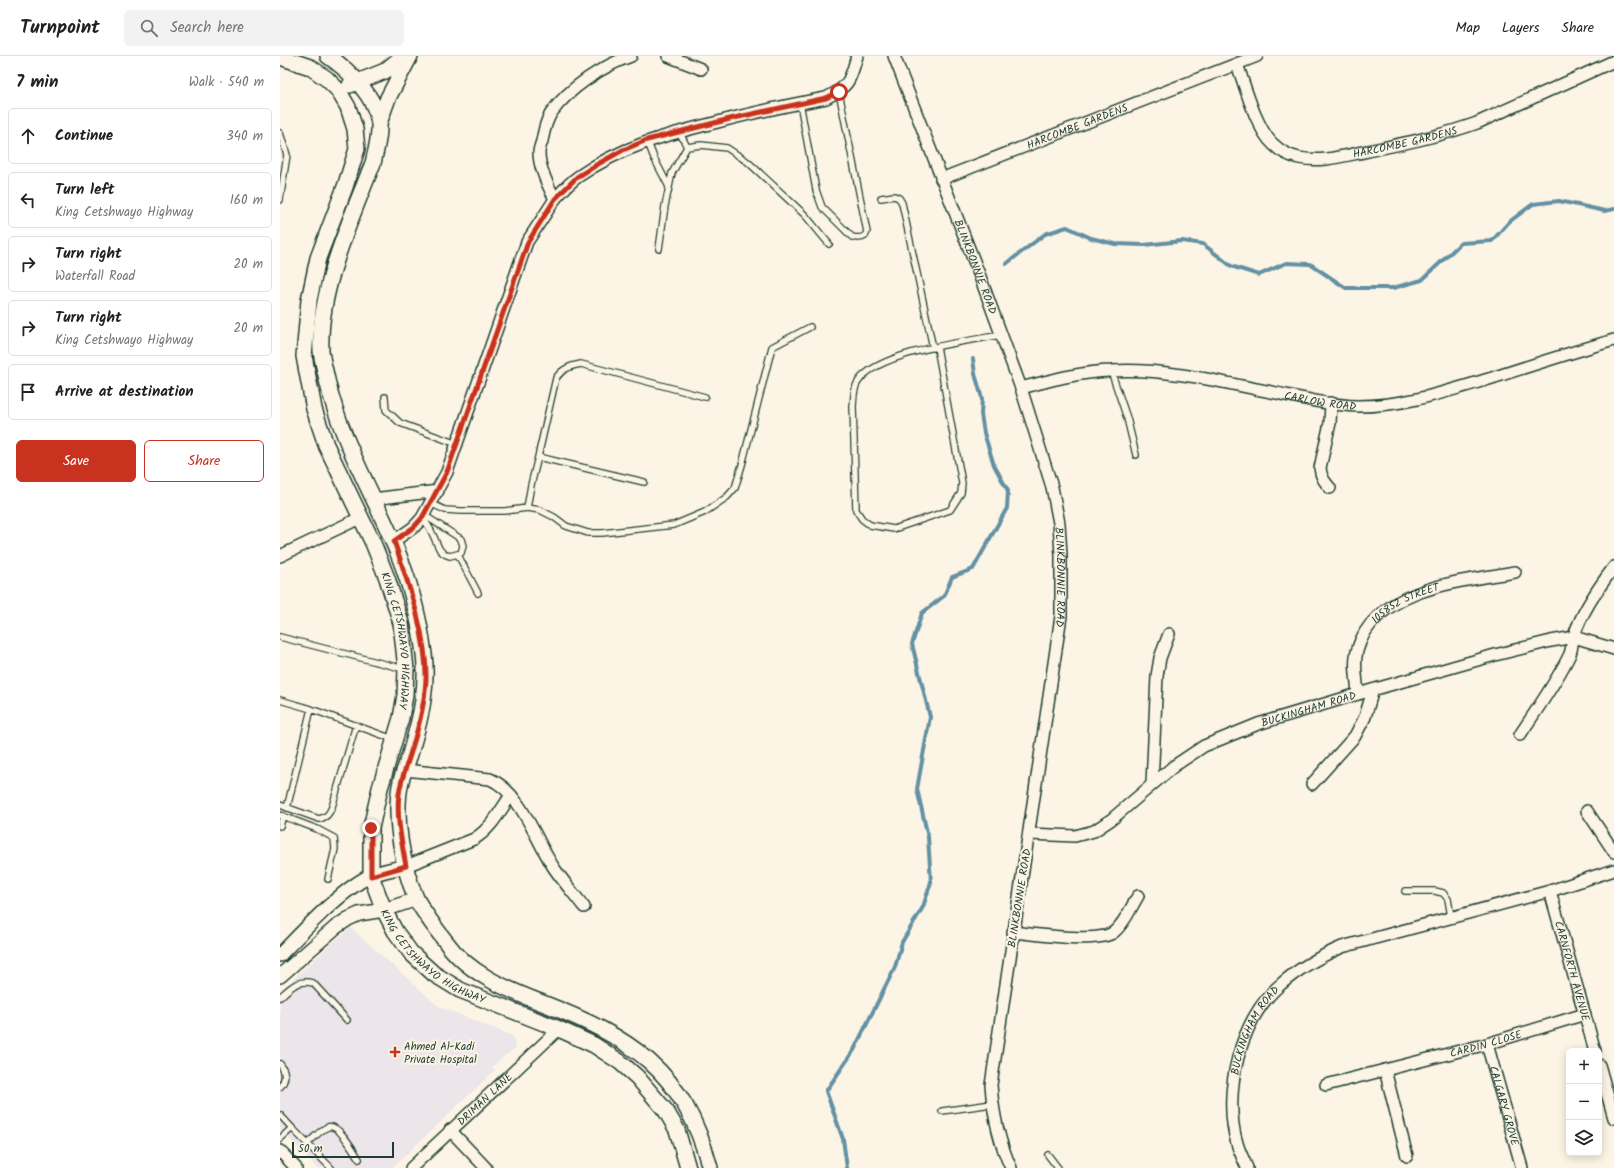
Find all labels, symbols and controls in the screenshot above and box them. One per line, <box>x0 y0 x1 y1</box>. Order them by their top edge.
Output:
search box <box>124 10 404 46</box>
text: Turnpoint <box>20 13 100 43</box>
text: Search here <box>170 16 244 40</box>
icon: search <box>138 17 160 39</box>
text: Map <box>1456 17 1480 39</box>
text: Layers <box>1502 17 1540 39</box>
text: Share <box>1562 17 1594 39</box>
text: 7 min <box>16 69 58 96</box>
text: Walk · 540 m <box>189 72 264 93</box>
route start <box>830 83 848 101</box>
street label: HARCOMBE GARDENS <box>1024 99 1131 155</box>
street label: HARCOMBE GARDENS <box>1351 122 1460 164</box>
text: Continue <box>55 124 113 148</box>
icon: ahead <box>17 125 39 147</box>
text: 340 m <box>226 126 263 147</box>
text: Turn left <box>55 178 115 202</box>
icon: left <box>17 189 39 211</box>
text: 160 m <box>230 190 263 211</box>
text: King Cetshwayo Highway <box>55 202 193 223</box>
street label: BLINKBONNIE ROAD <box>949 217 1001 317</box>
text: Turn right <box>55 242 122 266</box>
icon: right <box>17 253 39 275</box>
text: 20 m <box>233 254 263 275</box>
text: Waterfall Road <box>55 266 135 287</box>
text: Turn right <box>55 306 122 330</box>
icon: right <box>17 317 39 339</box>
text: 20 m <box>233 318 263 339</box>
text: King Cetshwayo Highway <box>55 330 193 351</box>
text: Arrive at destination <box>55 380 194 404</box>
icon: arrive <box>17 381 39 403</box>
street label: CARLOW ROAD <box>1282 387 1357 416</box>
button: Save <box>16 440 136 482</box>
button: Share <box>144 440 264 482</box>
street label: BLINKBONNIE ROAD <box>1049 526 1069 628</box>
street label: KING CETSHWAYO HIGHWAY <box>375 569 414 711</box>
street label: 105852 STREET <box>1367 578 1442 628</box>
street label: BUCKINGHAM ROAD <box>1259 687 1359 733</box>
route end <box>362 819 380 837</box>
street label: BLINKBONNIE ROAD <box>1003 847 1037 949</box>
street label: KING CETSHWAYO HIGHWAY <box>375 906 489 1009</box>
street label: CARNFORTH AVENUE <box>1549 919 1594 1024</box>
street label: BUCKINGHAM ROAD <box>1226 982 1284 1077</box>
street label: CARDIN CLOSE <box>1448 1026 1525 1063</box>
place label: Ahmed Al-Kadi Private Hospital <box>404 1038 477 1069</box>
marker: Ahmed Al-Kadi Private Hospital <box>389 1046 401 1058</box>
map controls <box>1566 1048 1602 1156</box>
button: + <box>1566 1048 1602 1084</box>
street label: CALGARY GROVE <box>1484 1064 1523 1148</box>
street label: DRIMAN LANE <box>453 1068 518 1130</box>
button: − <box>1566 1084 1602 1120</box>
button: layers <box>1566 1120 1602 1156</box>
scale bar <box>292 1140 394 1159</box>
text: 50 m <box>298 1140 323 1158</box>

